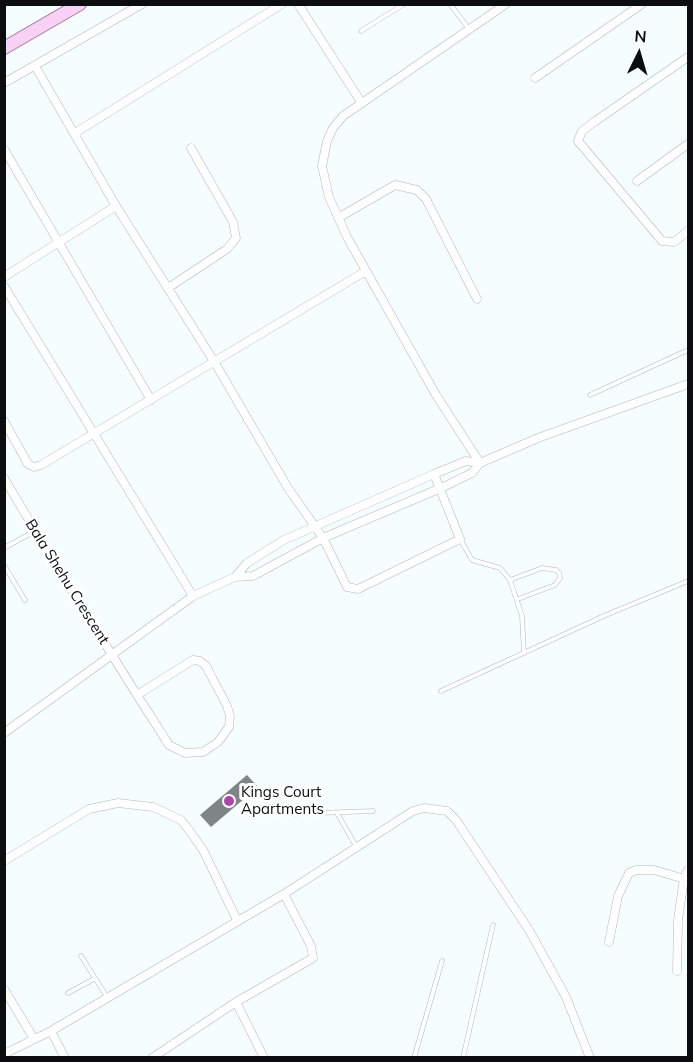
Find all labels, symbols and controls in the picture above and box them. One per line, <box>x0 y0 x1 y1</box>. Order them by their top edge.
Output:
north arrow <box>609 24 669 84</box>
text: N <box>634 26 647 47</box>
street label: Bala Shehu Crescent <box>21 516 113 648</box>
place label: Kings Court Apartments <box>241 783 324 818</box>
marker: Kings Court Apartments <box>222 794 236 808</box>

